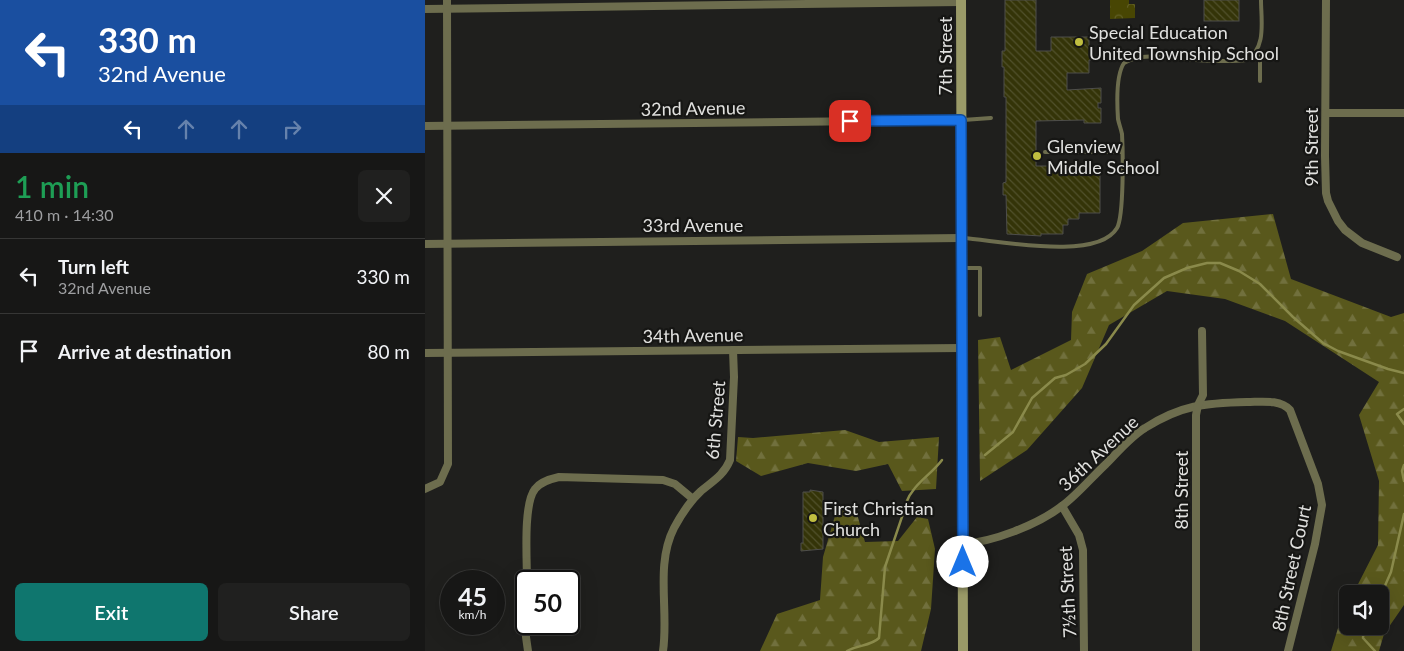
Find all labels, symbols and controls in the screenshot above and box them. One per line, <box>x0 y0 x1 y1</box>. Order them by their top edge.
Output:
street label: 7th Street <box>934 16 956 95</box>
text: 330 m <box>98 18 197 60</box>
icon: left <box>15 20 80 85</box>
place label: Special Education United Township School <box>1089 21 1279 64</box>
marker: Special Education United Township School <box>1073 36 1085 48</box>
text: 32nd Avenue <box>98 60 226 87</box>
street label: 32nd Avenue <box>641 96 745 120</box>
pin <box>829 100 871 142</box>
icon: arrive <box>836 107 864 135</box>
street label: 9th Street <box>1300 107 1322 186</box>
icon: left <box>119 115 147 143</box>
icon: ahead <box>172 115 200 143</box>
icon: ahead <box>225 115 253 143</box>
icon: right <box>278 115 306 143</box>
place label: Glenview Middle School <box>1047 135 1159 178</box>
marker: Glenview Middle School <box>1031 150 1043 162</box>
text: 1 min <box>15 168 89 204</box>
button: close <box>358 170 410 222</box>
text: 410 m · 14:30 <box>15 205 114 224</box>
street label: 33rd Avenue <box>643 214 743 236</box>
text: Turn left <box>58 255 129 278</box>
icon: left <box>15 262 43 290</box>
text: 330 m <box>356 265 410 288</box>
text: 32nd Avenue <box>58 278 151 297</box>
street label: 34th Avenue <box>642 323 744 347</box>
icon: arrive <box>15 337 43 365</box>
text: Arrive at destination <box>58 340 231 363</box>
text: 80 m <box>367 340 410 363</box>
street label: 6th Street <box>701 379 729 460</box>
street label: 36th Avenue <box>1054 411 1142 495</box>
street label: 8th Street <box>1170 450 1192 529</box>
place label: First Christian Church <box>823 497 934 540</box>
street label: 8th Street Court <box>1267 502 1315 633</box>
marker: First Christian Church <box>807 512 819 524</box>
position arrow <box>936 535 988 587</box>
street label: 7½th Street <box>1054 545 1080 639</box>
speed limit sign: 50 <box>515 570 580 635</box>
text: 45 <box>458 581 487 611</box>
button: Exit <box>15 583 208 641</box>
button: Share <box>218 583 410 641</box>
map controls <box>1339 585 1389 635</box>
button: sound <box>1339 585 1389 635</box>
text: km/h <box>458 607 487 622</box>

